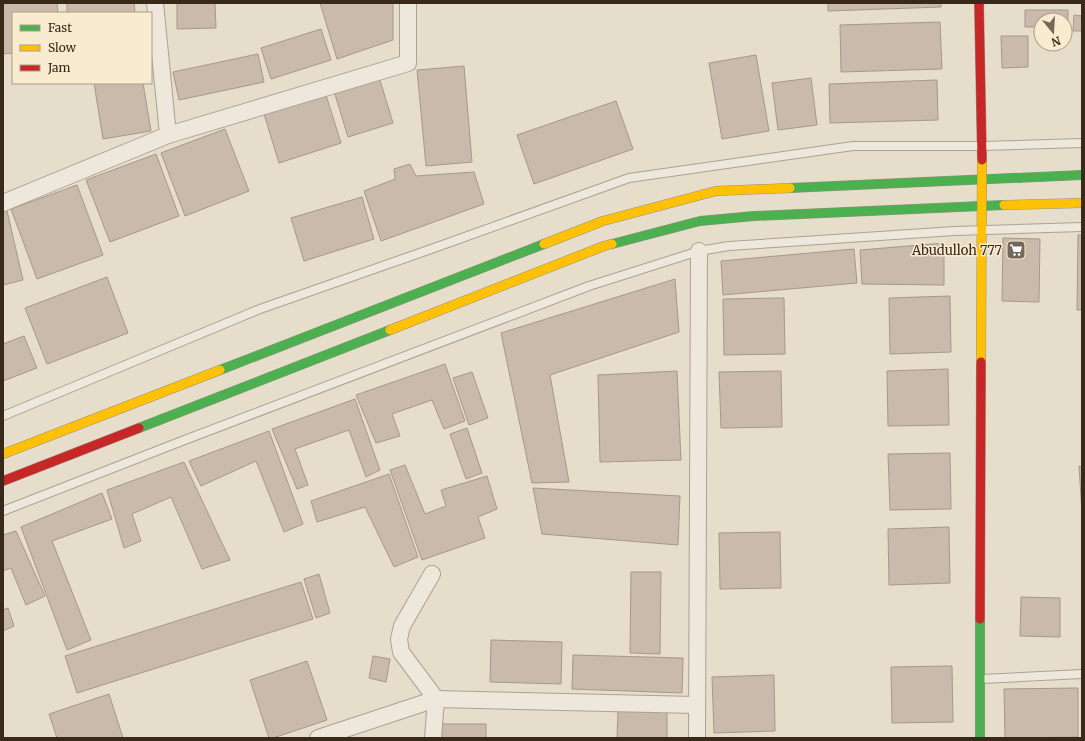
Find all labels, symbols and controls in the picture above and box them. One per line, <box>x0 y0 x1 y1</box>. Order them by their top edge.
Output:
legend <box>12 12 152 84</box>
north arrow <box>1033 12 1073 52</box>
text: Fast <box>48 20 72 35</box>
text: N <box>1050 34 1062 50</box>
text: Slow <box>48 40 77 55</box>
text: Jam <box>47 60 71 75</box>
supermarket icon: Abudulloh 777 <box>1005 239 1027 261</box>
place label: Abudulloh 777 <box>911 242 1003 259</box>

